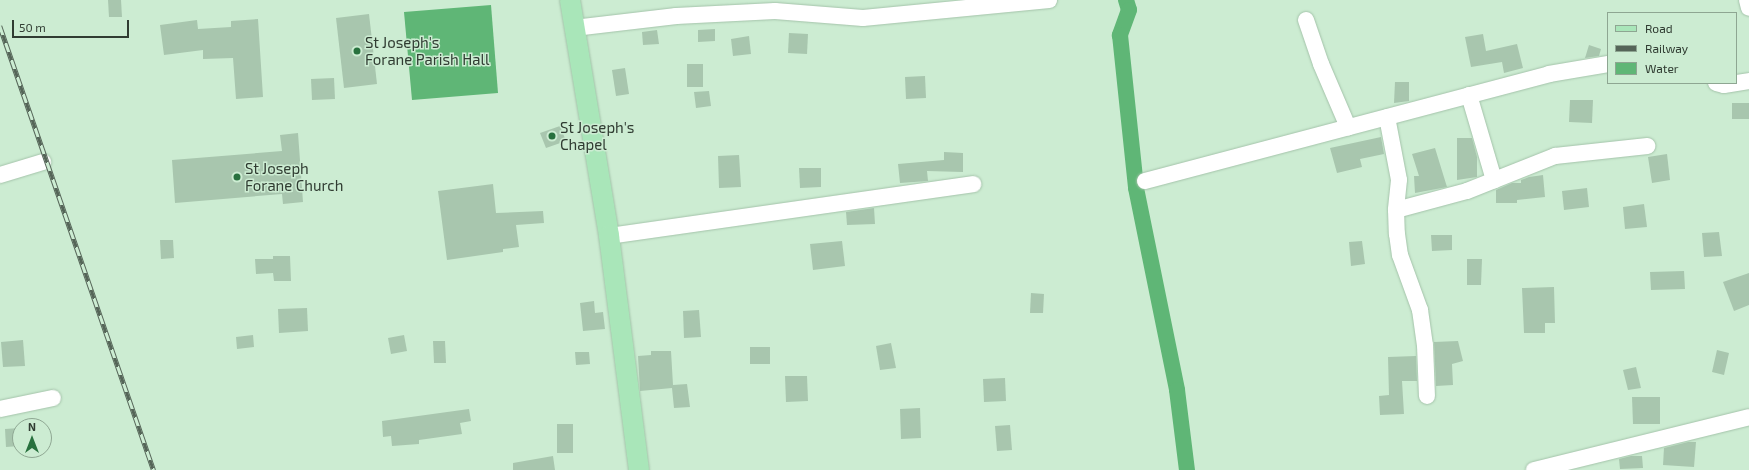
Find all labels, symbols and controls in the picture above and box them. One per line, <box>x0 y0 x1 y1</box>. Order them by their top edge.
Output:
scale bar <box>14 12 131 38</box>
legend <box>1607 12 1737 84</box>
text: 50 m <box>19 20 46 34</box>
text: Road <box>1645 21 1673 35</box>
place label: St Joseph's Forane Parish Hall <box>365 33 489 68</box>
text: Railway <box>1645 41 1688 55</box>
marker: St Joseph's Forane Parish Hall <box>352 46 362 56</box>
text: Water <box>1645 61 1679 75</box>
place label: St Joseph's Chapel <box>560 118 635 153</box>
marker: St Joseph's Chapel <box>547 131 557 141</box>
place label: St Joseph Forane Church <box>245 159 343 194</box>
marker: St Joseph Forane Church <box>232 172 242 182</box>
north arrow <box>12 418 52 458</box>
text: N <box>28 420 36 433</box>

